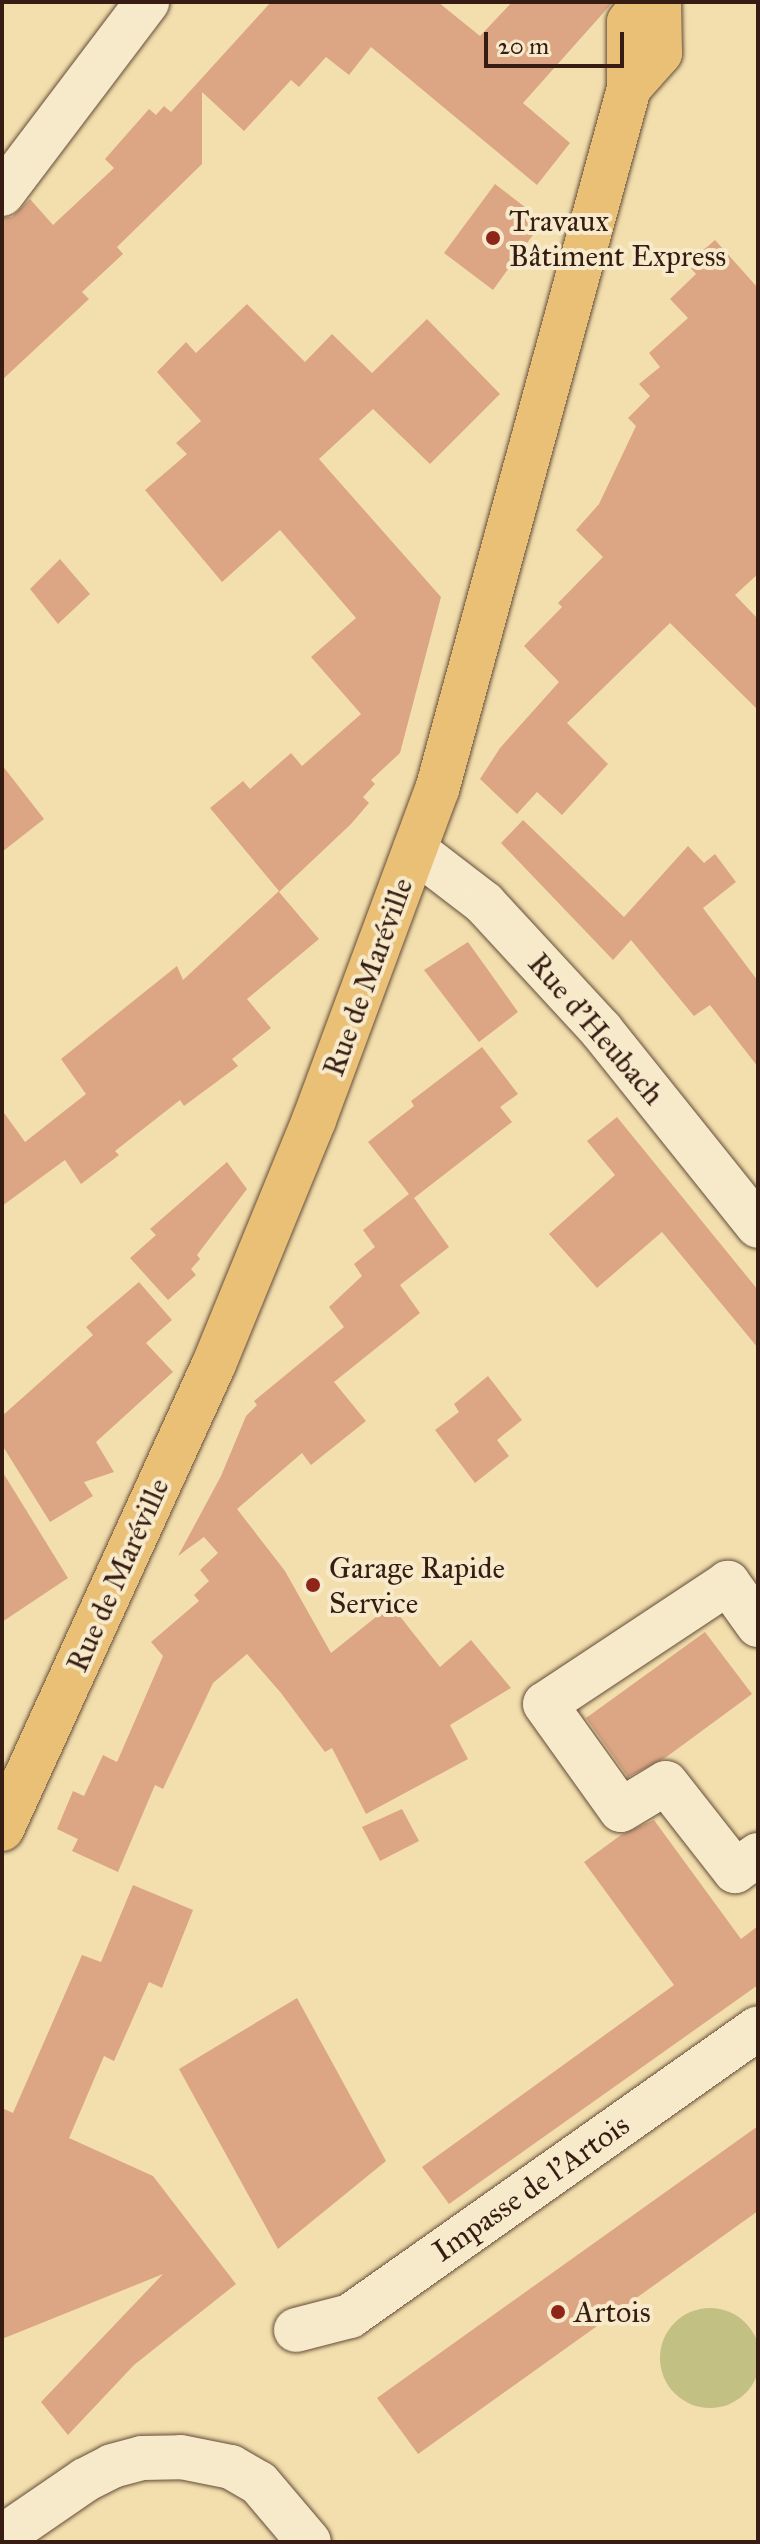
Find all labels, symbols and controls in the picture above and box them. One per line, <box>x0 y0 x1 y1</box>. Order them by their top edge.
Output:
scale bar <box>488 16 628 66</box>
text: 20 m <box>498 31 549 61</box>
place label: Travaux Bâtiment Express <box>509 203 726 274</box>
marker: Travaux Bâtiment Express <box>484 229 502 247</box>
street label: Rue de Maréville <box>315 873 421 1081</box>
street label: Rue d'Heubach <box>520 946 672 1112</box>
street label: Rue de Maréville <box>59 1473 177 1677</box>
place label: Garage Rapide Service <box>329 1550 505 1620</box>
marker: Garage Rapide Service <box>304 1576 322 1594</box>
street label: Impasse de l'Artois <box>426 2107 636 2269</box>
place label: Artois <box>574 2294 651 2330</box>
marker: Artois <box>549 2303 567 2321</box>

